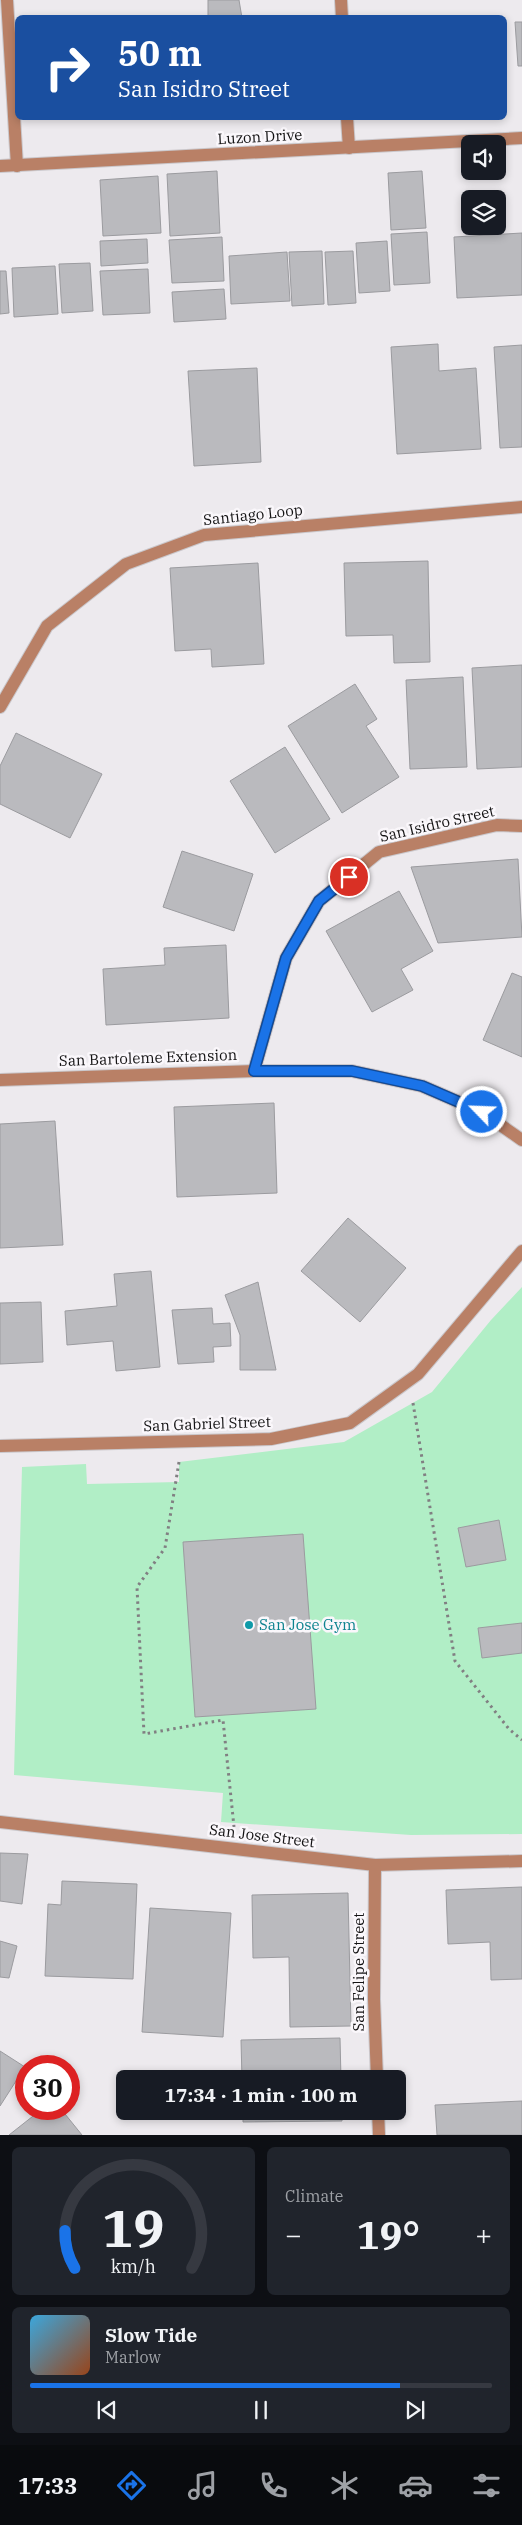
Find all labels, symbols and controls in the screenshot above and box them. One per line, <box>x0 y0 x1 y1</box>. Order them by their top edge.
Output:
text: 50 m <box>118 30 202 76</box>
icon: right <box>35 35 100 100</box>
text: San Isidro Street <box>118 74 290 103</box>
street label: Luzon Drive <box>217 125 303 148</box>
map controls <box>461 135 506 235</box>
button: sound <box>461 135 506 180</box>
button: layers <box>461 190 506 235</box>
street label: Santiago Loop <box>202 500 304 529</box>
street label: San Isidro Street <box>378 801 496 846</box>
pin <box>328 856 370 898</box>
icon: arrive <box>335 863 363 891</box>
street label: San Bartoleme Extension <box>59 1045 238 1070</box>
position arrow <box>455 1085 507 1137</box>
street label: San Gabriel Street <box>143 1412 271 1435</box>
place label: San Jose Gym <box>259 1615 356 1634</box>
marker: San Jose Gym <box>243 1619 255 1631</box>
street label: San Jose Street <box>208 1820 316 1851</box>
street label: San Felipe Street <box>349 1912 368 2032</box>
speed limit sign: 30 <box>15 2055 80 2120</box>
text: 17:34 · 1 min · 100 m <box>165 2083 357 2107</box>
text: Climate <box>285 2186 343 2206</box>
text: 19 <box>102 2194 165 2261</box>
text: 19° <box>357 2210 420 2259</box>
text: − <box>285 2216 302 2253</box>
text: + <box>475 2216 492 2253</box>
text: km/h <box>111 2255 156 2278</box>
text: Slow Tide <box>105 2323 197 2347</box>
text: Marlow <box>105 2347 161 2367</box>
icon: previous <box>93 2396 121 2424</box>
icon: pause <box>247 2396 275 2424</box>
icon: next <box>401 2396 429 2424</box>
icon: directions <box>114 2468 149 2503</box>
icon: music <box>185 2468 220 2503</box>
icon: phone <box>256 2468 291 2503</box>
icon: climate <box>327 2468 362 2503</box>
icon: car <box>398 2468 433 2503</box>
icon: filters <box>469 2468 504 2503</box>
text: 17:33 <box>18 2471 78 2500</box>

